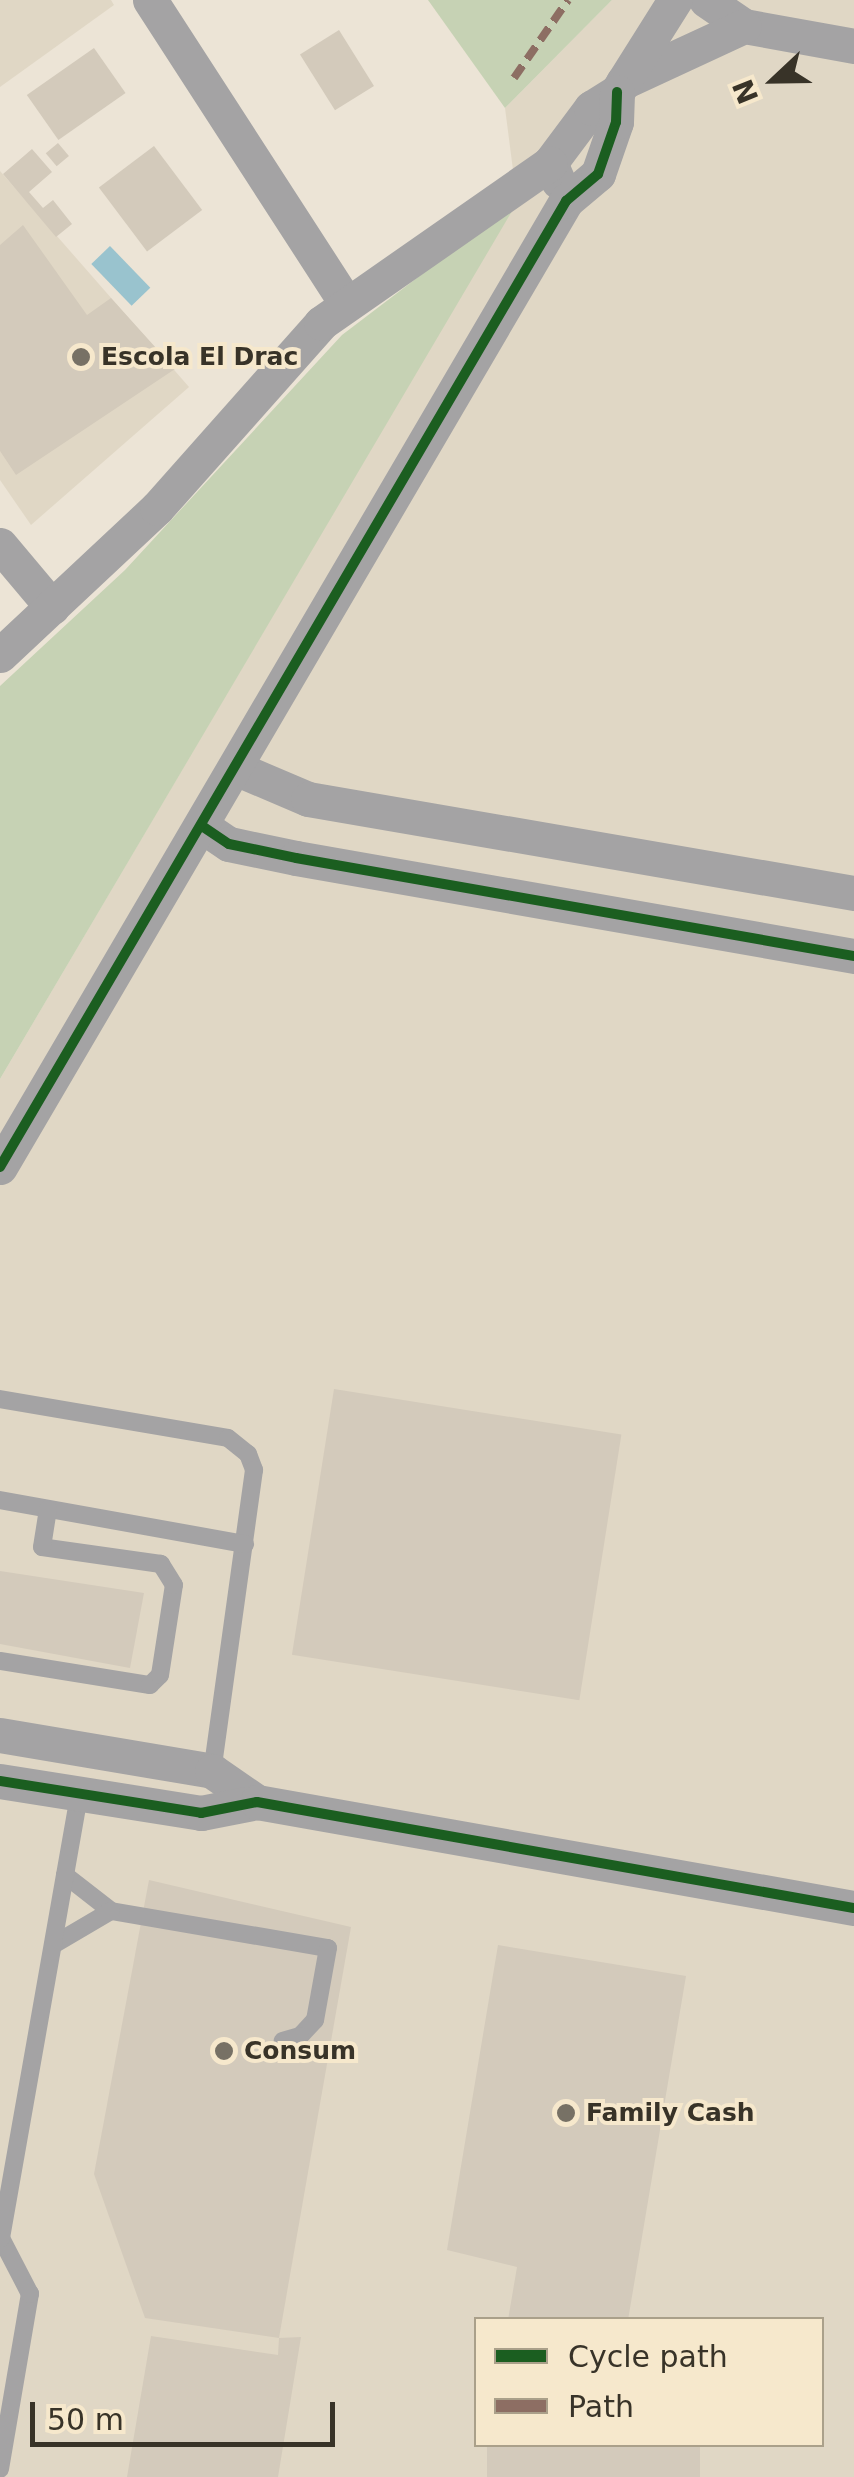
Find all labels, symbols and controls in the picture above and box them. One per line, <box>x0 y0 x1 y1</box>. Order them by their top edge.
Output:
north arrow <box>724 30 824 130</box>
text: N <box>726 74 765 108</box>
place label: Escola El Drac <box>101 342 298 372</box>
marker: Escola El Drac <box>70 346 92 368</box>
place label: Consum <box>244 2036 356 2066</box>
marker: Consum <box>213 2040 235 2062</box>
place label: Family Cash <box>586 2098 755 2128</box>
marker: Family Cash <box>555 2102 577 2124</box>
legend <box>474 2317 824 2447</box>
text: Cycle path <box>568 2339 728 2374</box>
scale bar <box>35 2382 340 2444</box>
text: Path <box>568 2389 634 2424</box>
text: 50 m <box>47 2402 124 2437</box>

